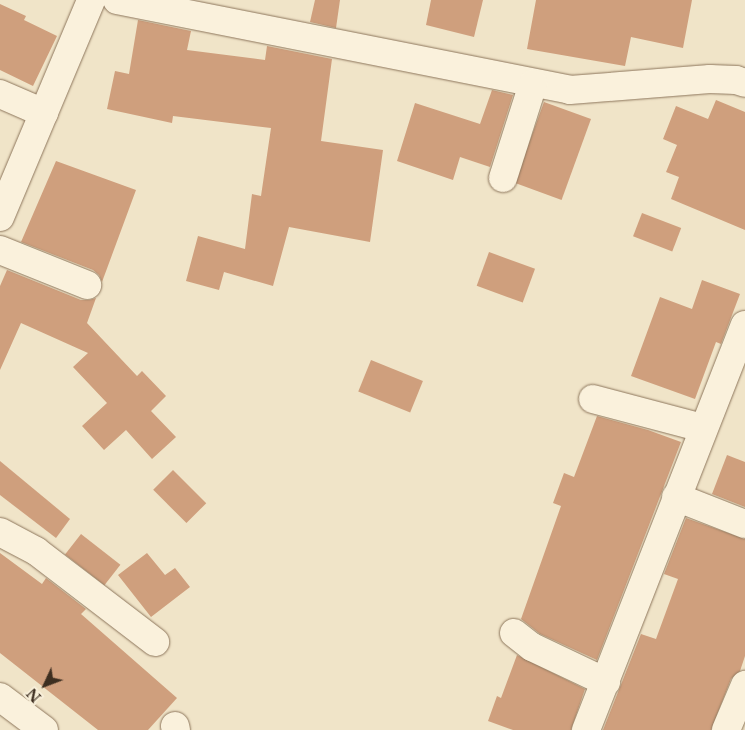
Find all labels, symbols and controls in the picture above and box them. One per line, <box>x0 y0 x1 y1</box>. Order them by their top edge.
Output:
north arrow <box>20 660 70 710</box>
text: N <box>23 684 45 706</box>

